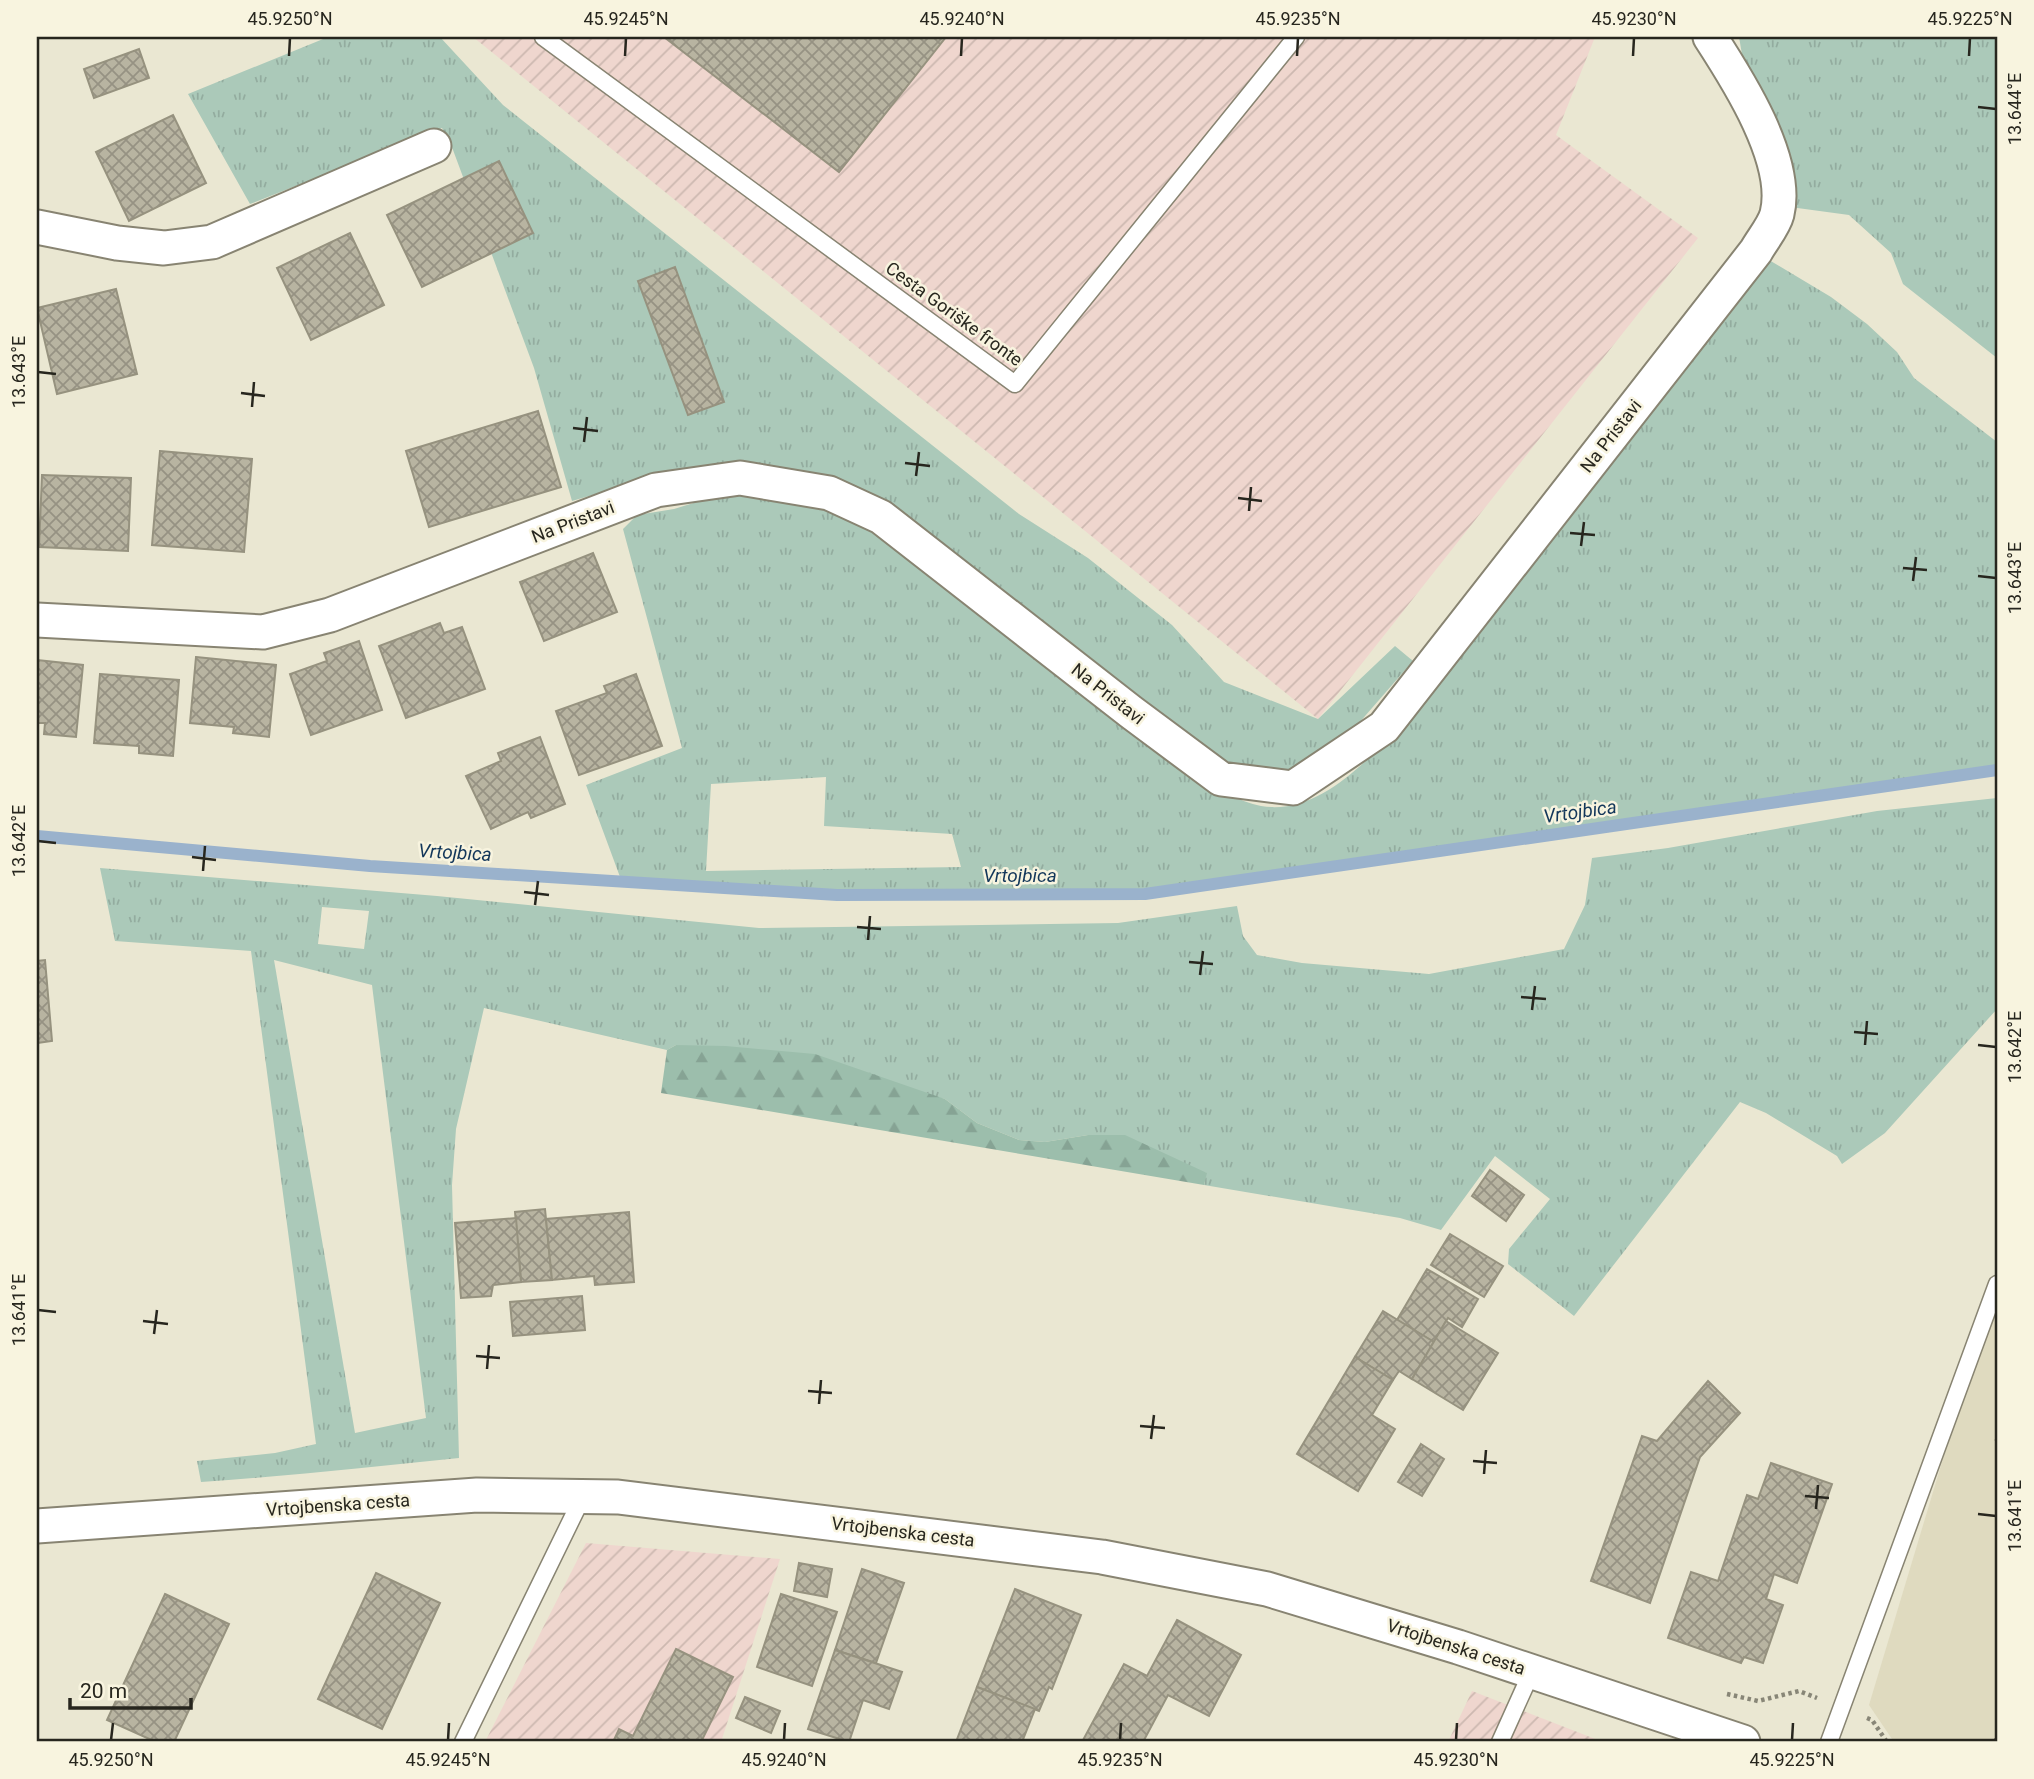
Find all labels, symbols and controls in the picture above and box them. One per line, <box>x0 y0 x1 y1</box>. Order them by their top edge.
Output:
text: 45.9250°N <box>247 8 333 29</box>
text: 45.9245°N <box>583 8 669 29</box>
text: 45.9240°N <box>919 8 1005 29</box>
text: 45.9235°N <box>1255 8 1341 29</box>
text: 45.9230°N <box>1591 8 1677 29</box>
text: 45.9225°N <box>1927 8 2013 29</box>
text: 13.644°E <box>2004 73 2025 145</box>
street label: Cesta Goriške fronte <box>882 257 1027 370</box>
text: 13.643°E <box>8 336 29 408</box>
street label: Na Pristavi <box>1576 395 1646 476</box>
street label: Na Pristavi <box>529 496 617 547</box>
text: 13.643°E <box>2004 542 2025 614</box>
street label: Na Pristavi <box>1068 659 1149 729</box>
water label: Vrtojbica <box>1542 795 1618 828</box>
text: 13.642°E <box>8 805 29 877</box>
water label: Vrtojbica <box>418 839 492 866</box>
water label: Vrtojbica <box>983 864 1057 887</box>
text: 13.642°E <box>2004 1011 2025 1083</box>
text: 13.641°E <box>8 1274 29 1346</box>
text: 13.641°E <box>2004 1480 2025 1552</box>
street label: Vrtojbenska cesta <box>265 1489 411 1520</box>
street label: Vrtojbenska cesta <box>830 1512 976 1551</box>
street label: Vrtojbenska cesta <box>1384 1614 1528 1679</box>
scale bar <box>70 1667 191 1711</box>
text: 20 m <box>80 1679 127 1703</box>
text: 45.9250°N <box>68 1749 154 1770</box>
text: 45.9245°N <box>405 1749 491 1770</box>
text: 45.9240°N <box>741 1749 827 1770</box>
text: 45.9235°N <box>1077 1749 1163 1770</box>
text: 45.9230°N <box>1413 1749 1499 1770</box>
text: 45.9225°N <box>1749 1749 1835 1770</box>

